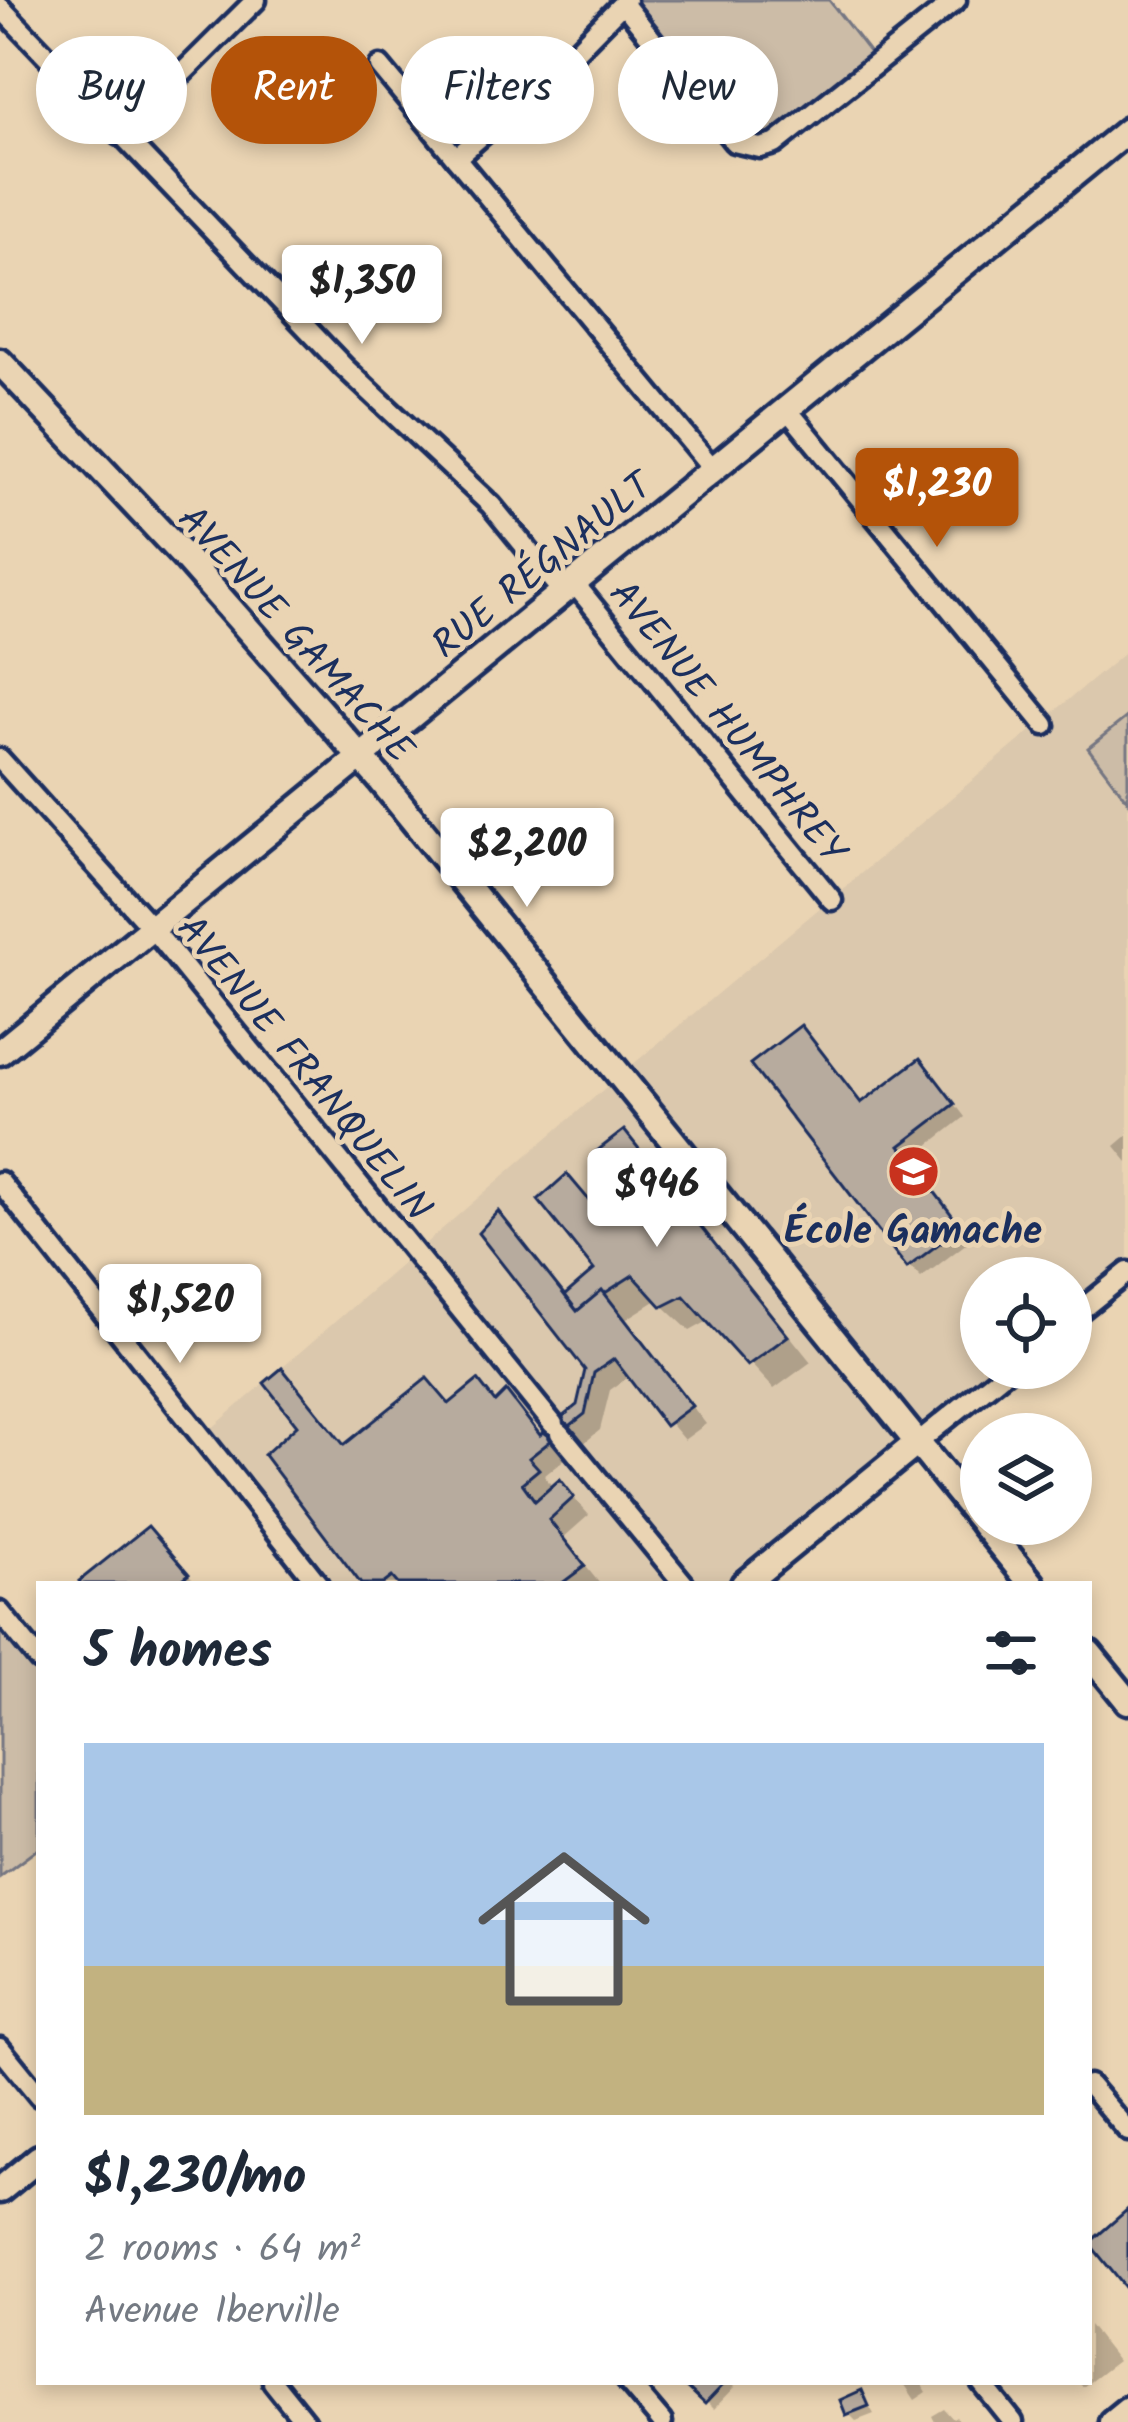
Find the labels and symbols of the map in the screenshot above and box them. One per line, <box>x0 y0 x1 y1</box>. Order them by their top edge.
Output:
pin: $1,350 <box>264 245 460 347</box>
pin: $1,230 <box>839 448 1035 550</box>
street label: RUE RÉGNAULT <box>419 456 670 676</box>
street label: AVENUE GAMACHE <box>161 492 428 780</box>
street label: AVENUE HUMPHREY <box>591 568 861 881</box>
pin: $2,200 <box>429 808 625 910</box>
street label: AVENUE FRANQUELIN <box>159 902 446 1237</box>
school or university icon: École Gamache <box>885 1144 941 1200</box>
pin: $946 <box>586 1148 728 1250</box>
place label: École Gamache <box>784 1202 1042 1264</box>
pin: $1,520 <box>82 1264 278 1366</box>

